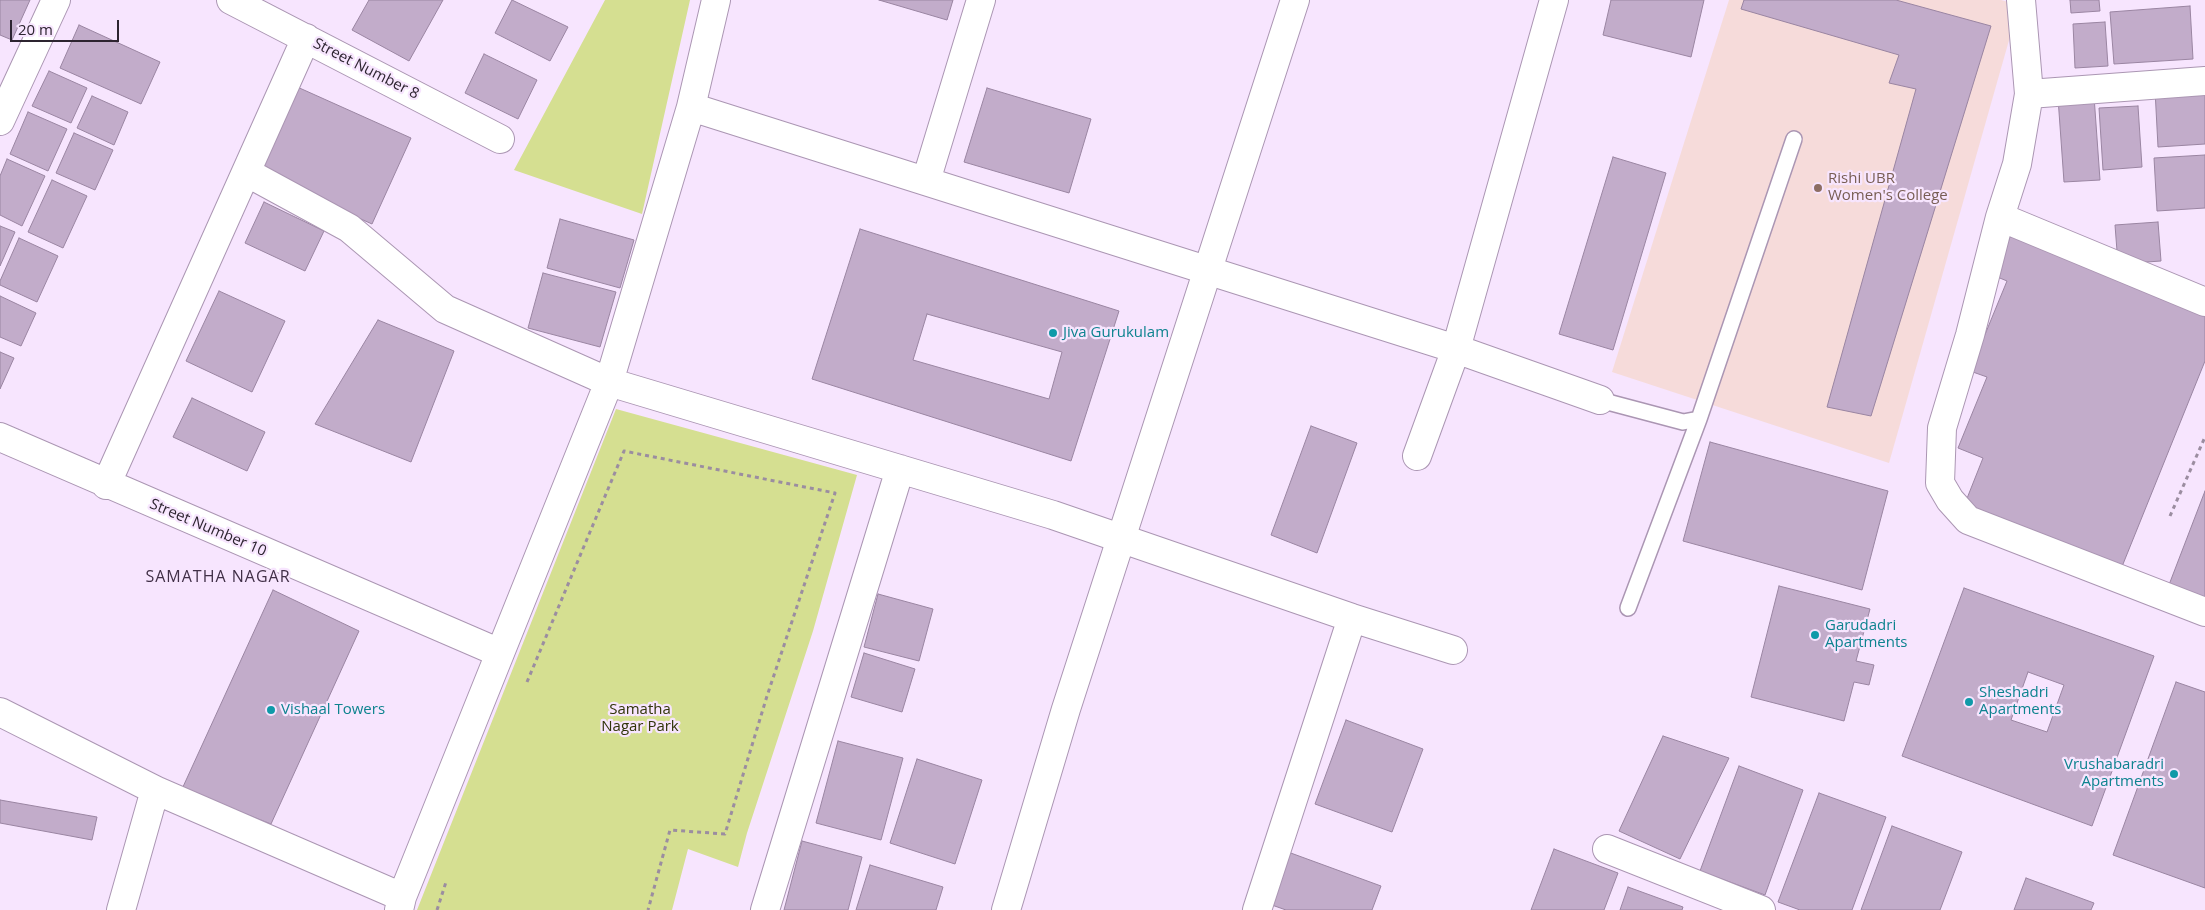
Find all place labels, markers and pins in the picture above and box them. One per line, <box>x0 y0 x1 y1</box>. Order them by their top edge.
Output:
place label: Rishi UBR Women's College <box>1828 170 1948 205</box>
marker: Rishi UBR Women's College <box>1812 182 1824 194</box>
place label: Jiva Gurukulam <box>1063 324 1169 342</box>
marker: Jiva Gurukulam <box>1047 327 1059 339</box>
place label: Garudadri Apartments <box>1825 617 1907 652</box>
marker: Garudadri Apartments <box>1809 629 1821 641</box>
place label: Sheshadri Apartments <box>1979 684 2061 719</box>
marker: Sheshadri Apartments <box>1963 696 1975 708</box>
place label: Vishaal Towers <box>281 701 385 719</box>
marker: Vishaal Towers <box>265 704 277 716</box>
place label: Vrushabaradri Apartments <box>2064 756 2164 791</box>
marker: Vrushabaradri Apartments <box>2168 768 2180 780</box>

